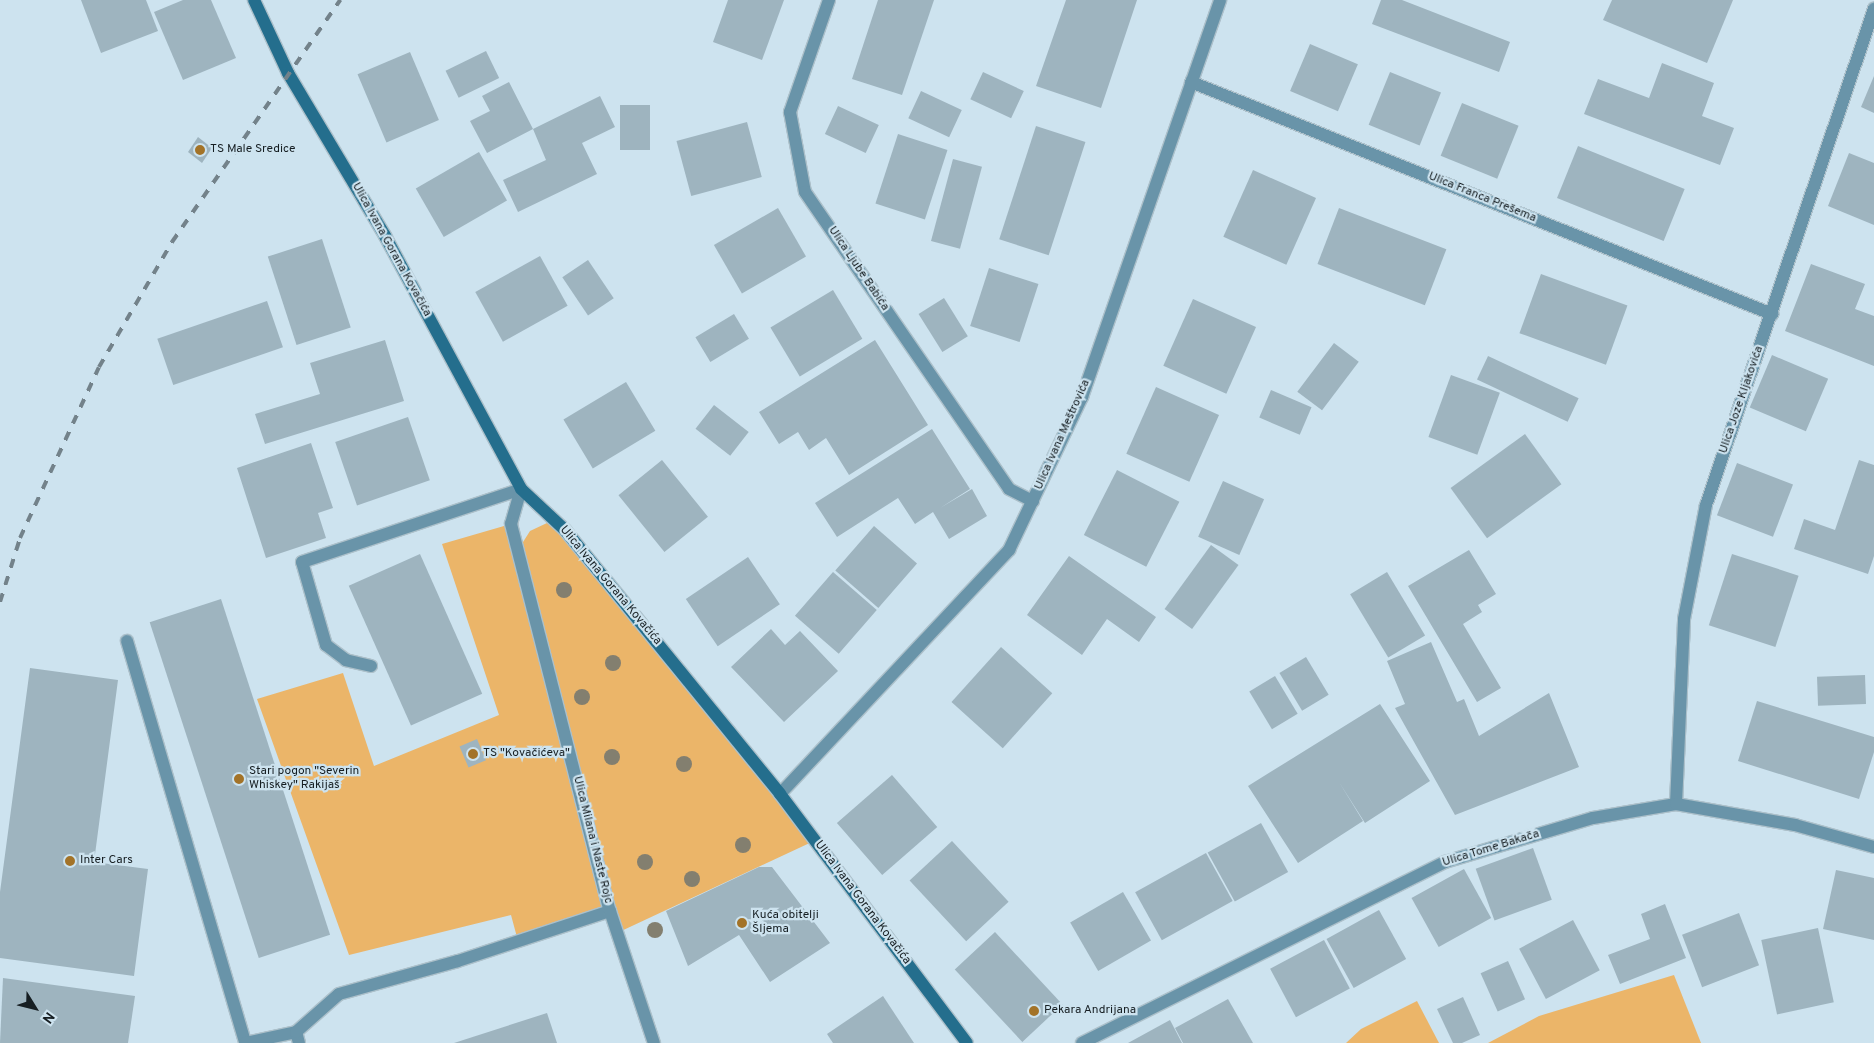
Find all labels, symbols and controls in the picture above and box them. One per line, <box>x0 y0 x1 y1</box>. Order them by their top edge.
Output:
place label: TS Male Sredice <box>210 143 295 157</box>
marker: TS Male Sredice <box>194 144 206 156</box>
street label: Ulica Franca Prešema <box>1426 170 1538 226</box>
street label: Ulica Ivana Gorana Kovačića <box>348 181 434 319</box>
street label: Ulica Ljube Babića <box>824 224 892 314</box>
street label: Ulica Joze Kljakovića <box>1717 344 1767 456</box>
street label: Ulica Ivana Meštrovića <box>1032 378 1094 492</box>
street label: Ulica Ivana Gorana Kovačića <box>556 524 664 648</box>
place label: TS "Kovačićeva" <box>483 747 570 761</box>
marker: TS "Kovačićeva" <box>467 748 479 760</box>
place label: Stari pogon "Severin Whiskey" Rakijaš <box>249 765 359 793</box>
marker: Stari pogon "Severin Whiskey" Rakijaš <box>233 773 245 785</box>
street label: Ulica Milana i Naste Rojc <box>569 775 615 905</box>
street label: Ulica Tome Bakača <box>1441 827 1541 871</box>
street label: Ulica Ivana Gorana Kovačića <box>811 838 913 968</box>
place label: Inter Cars <box>80 854 133 868</box>
marker: Inter Cars <box>64 855 76 867</box>
place label: Kuća obitelji Šljema <box>752 909 819 937</box>
marker: Kuća obitelji Šljema <box>736 917 748 929</box>
north arrow <box>10 983 60 1033</box>
place label: Pekara Andrijana <box>1044 1004 1137 1018</box>
marker: Pekara Andrijana <box>1028 1005 1040 1017</box>
text: N <box>38 1008 57 1026</box>

